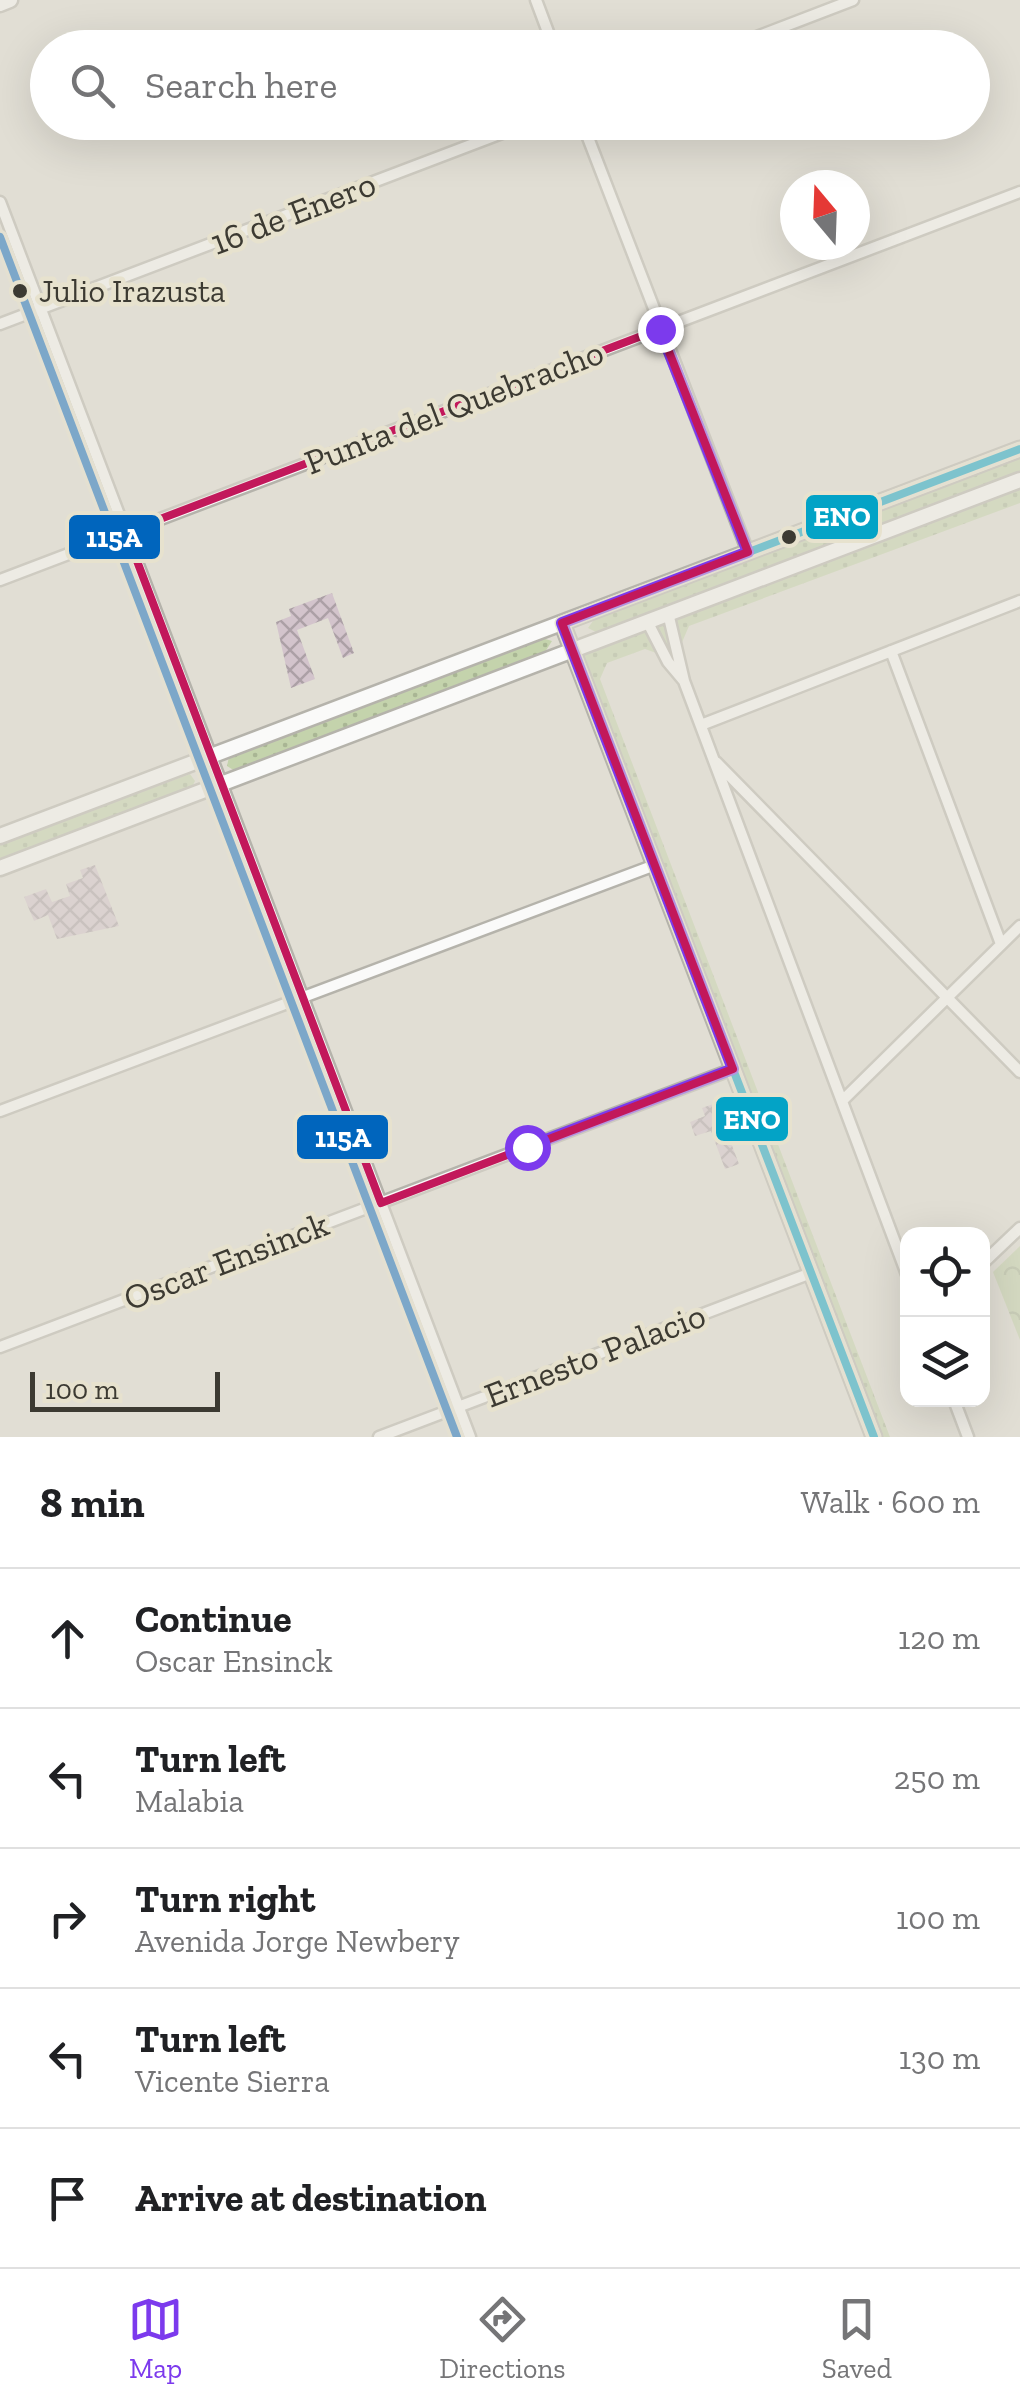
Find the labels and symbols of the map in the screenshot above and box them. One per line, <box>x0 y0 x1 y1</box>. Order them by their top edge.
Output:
street label: 16 de Enero <box>205 162 381 264</box>
north arrow <box>780 170 870 260</box>
place label: Julio Irazusta <box>39 272 225 310</box>
marker: Julio Irazusta <box>10 281 30 301</box>
route end <box>638 307 684 353</box>
street label: Punta del Quebracho <box>299 331 609 483</box>
line badge: ENO <box>804 493 880 541</box>
text: ENO <box>813 500 871 533</box>
line badge: 115A <box>67 513 162 561</box>
text: 115A <box>86 521 143 554</box>
unlabelled marker <box>779 527 799 547</box>
line badge: ENO <box>714 1095 790 1143</box>
text: ENO <box>723 1103 781 1136</box>
line badge: 115A <box>295 1113 390 1161</box>
text: 115A <box>315 1121 372 1154</box>
route start <box>505 1125 551 1171</box>
street label: Oscar Ensinck <box>118 1203 334 1319</box>
street label: Ernesto Palacio <box>479 1294 711 1416</box>
scale bar <box>30 1367 220 1412</box>

